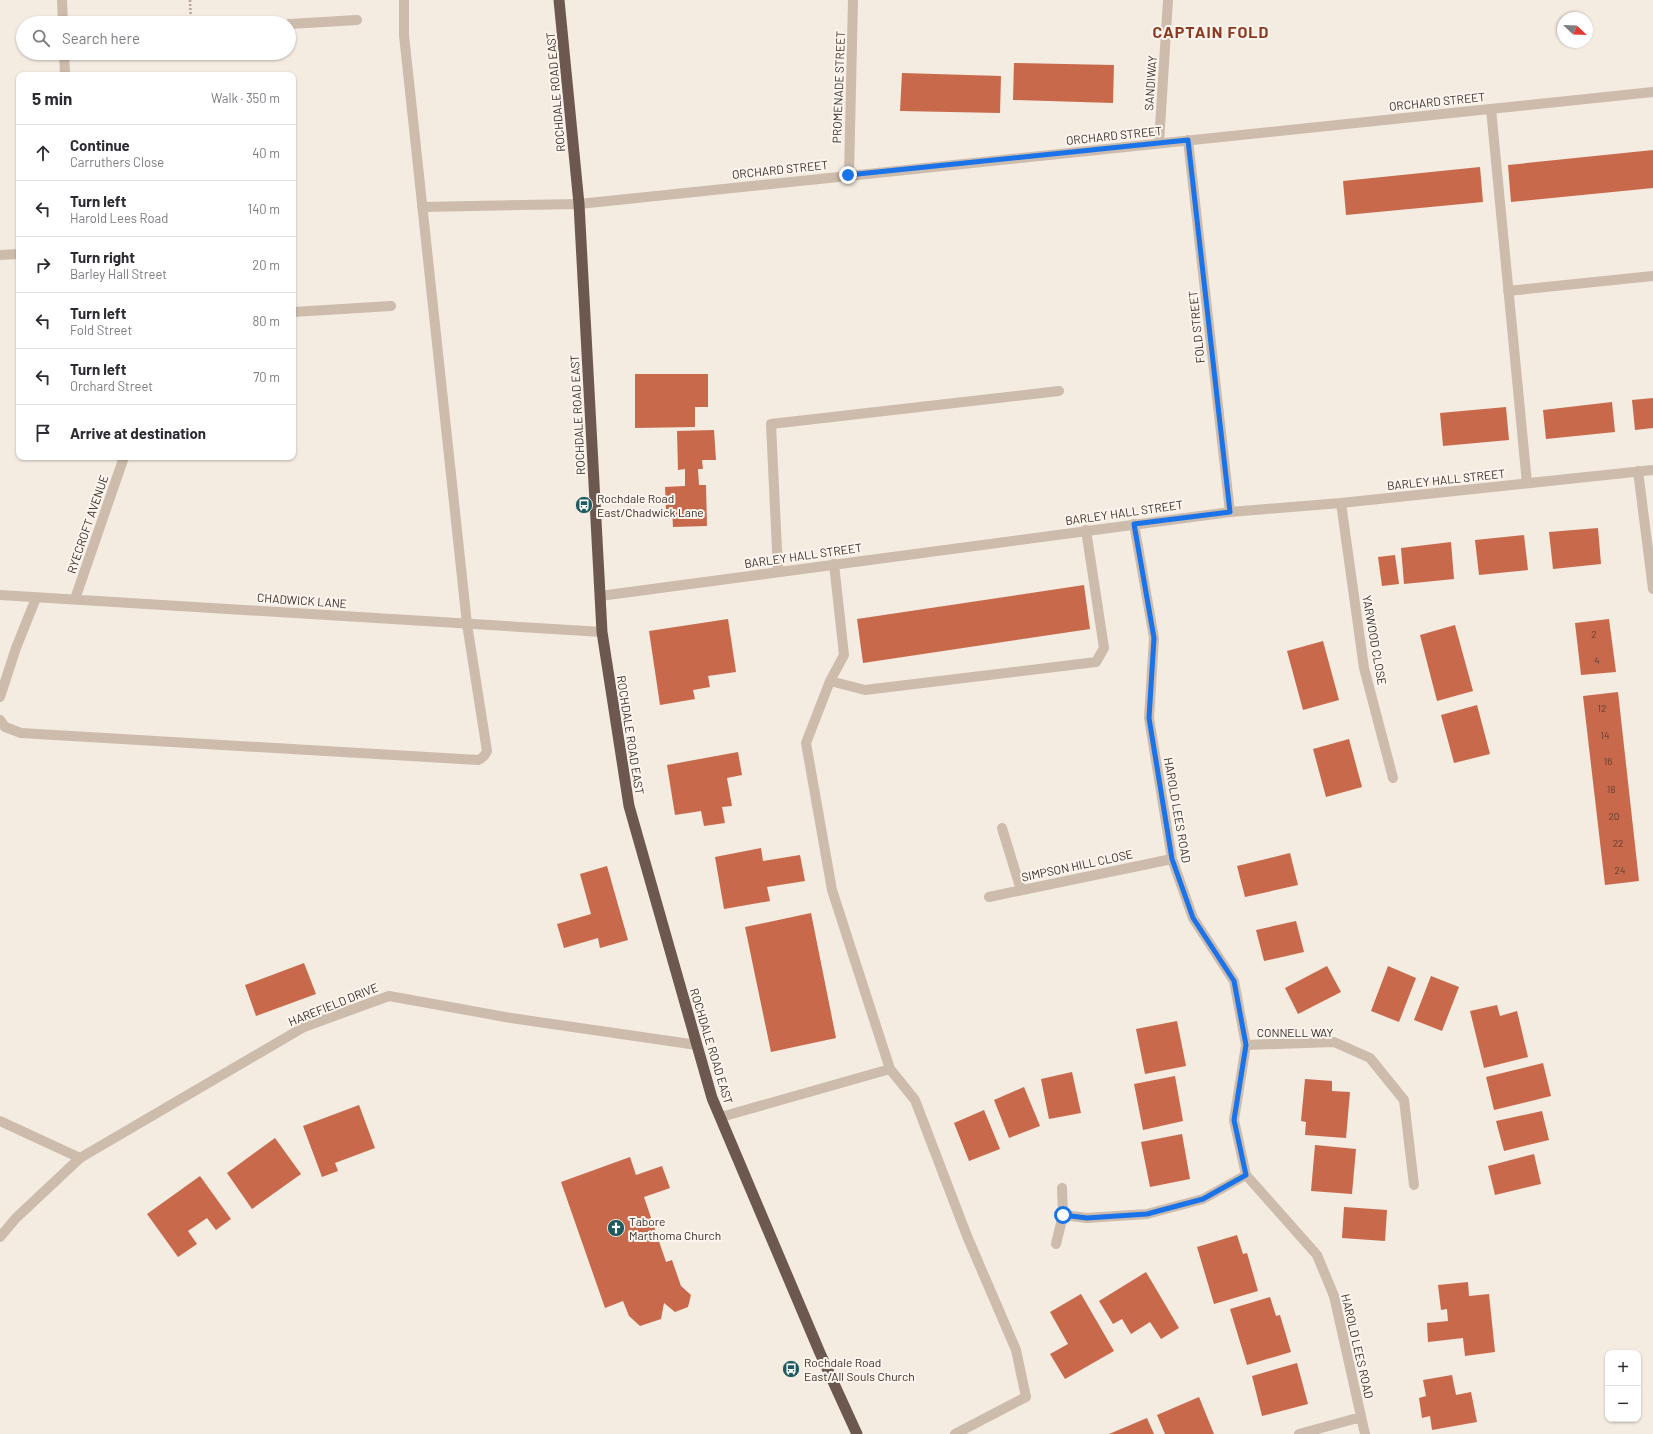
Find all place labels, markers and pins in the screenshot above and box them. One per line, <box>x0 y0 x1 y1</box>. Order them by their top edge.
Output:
place label: Rochdale Road East/Chadwick Lane <box>597 491 704 519</box>
bus stop icon: Rochdale Road East/Chadwick Lane <box>574 495 594 515</box>
place label: Tabore Marthoma Church <box>629 1214 721 1242</box>
church icon: Tabore Marthoma Church <box>606 1218 626 1238</box>
place label: Rochdale Road East/All Souls Church <box>804 1355 915 1383</box>
bus stop icon: Rochdale Road East/All Souls Church <box>781 1359 801 1379</box>

